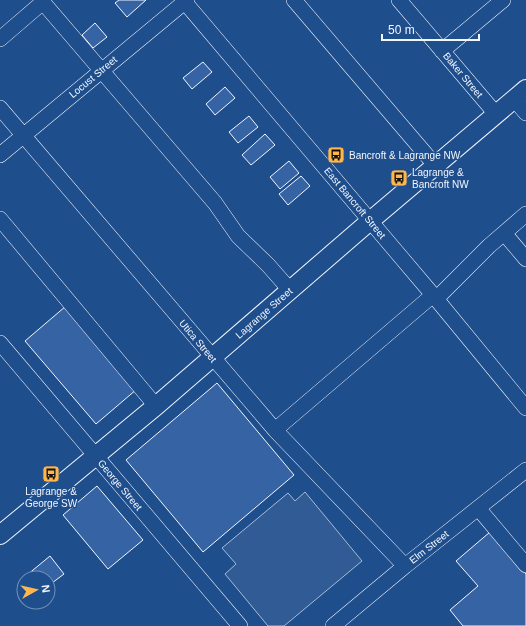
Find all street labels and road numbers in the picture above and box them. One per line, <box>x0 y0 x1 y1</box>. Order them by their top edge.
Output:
street label: Baker Street <box>441 50 485 100</box>
street label: Locust Street <box>67 54 119 100</box>
street label: East Bancroft Street <box>322 165 388 241</box>
street label: Lagrange Street <box>233 285 295 341</box>
street label: Utica Street <box>177 317 219 365</box>
street label: George Street <box>96 457 145 513</box>
street label: Elm Street <box>407 528 451 566</box>

